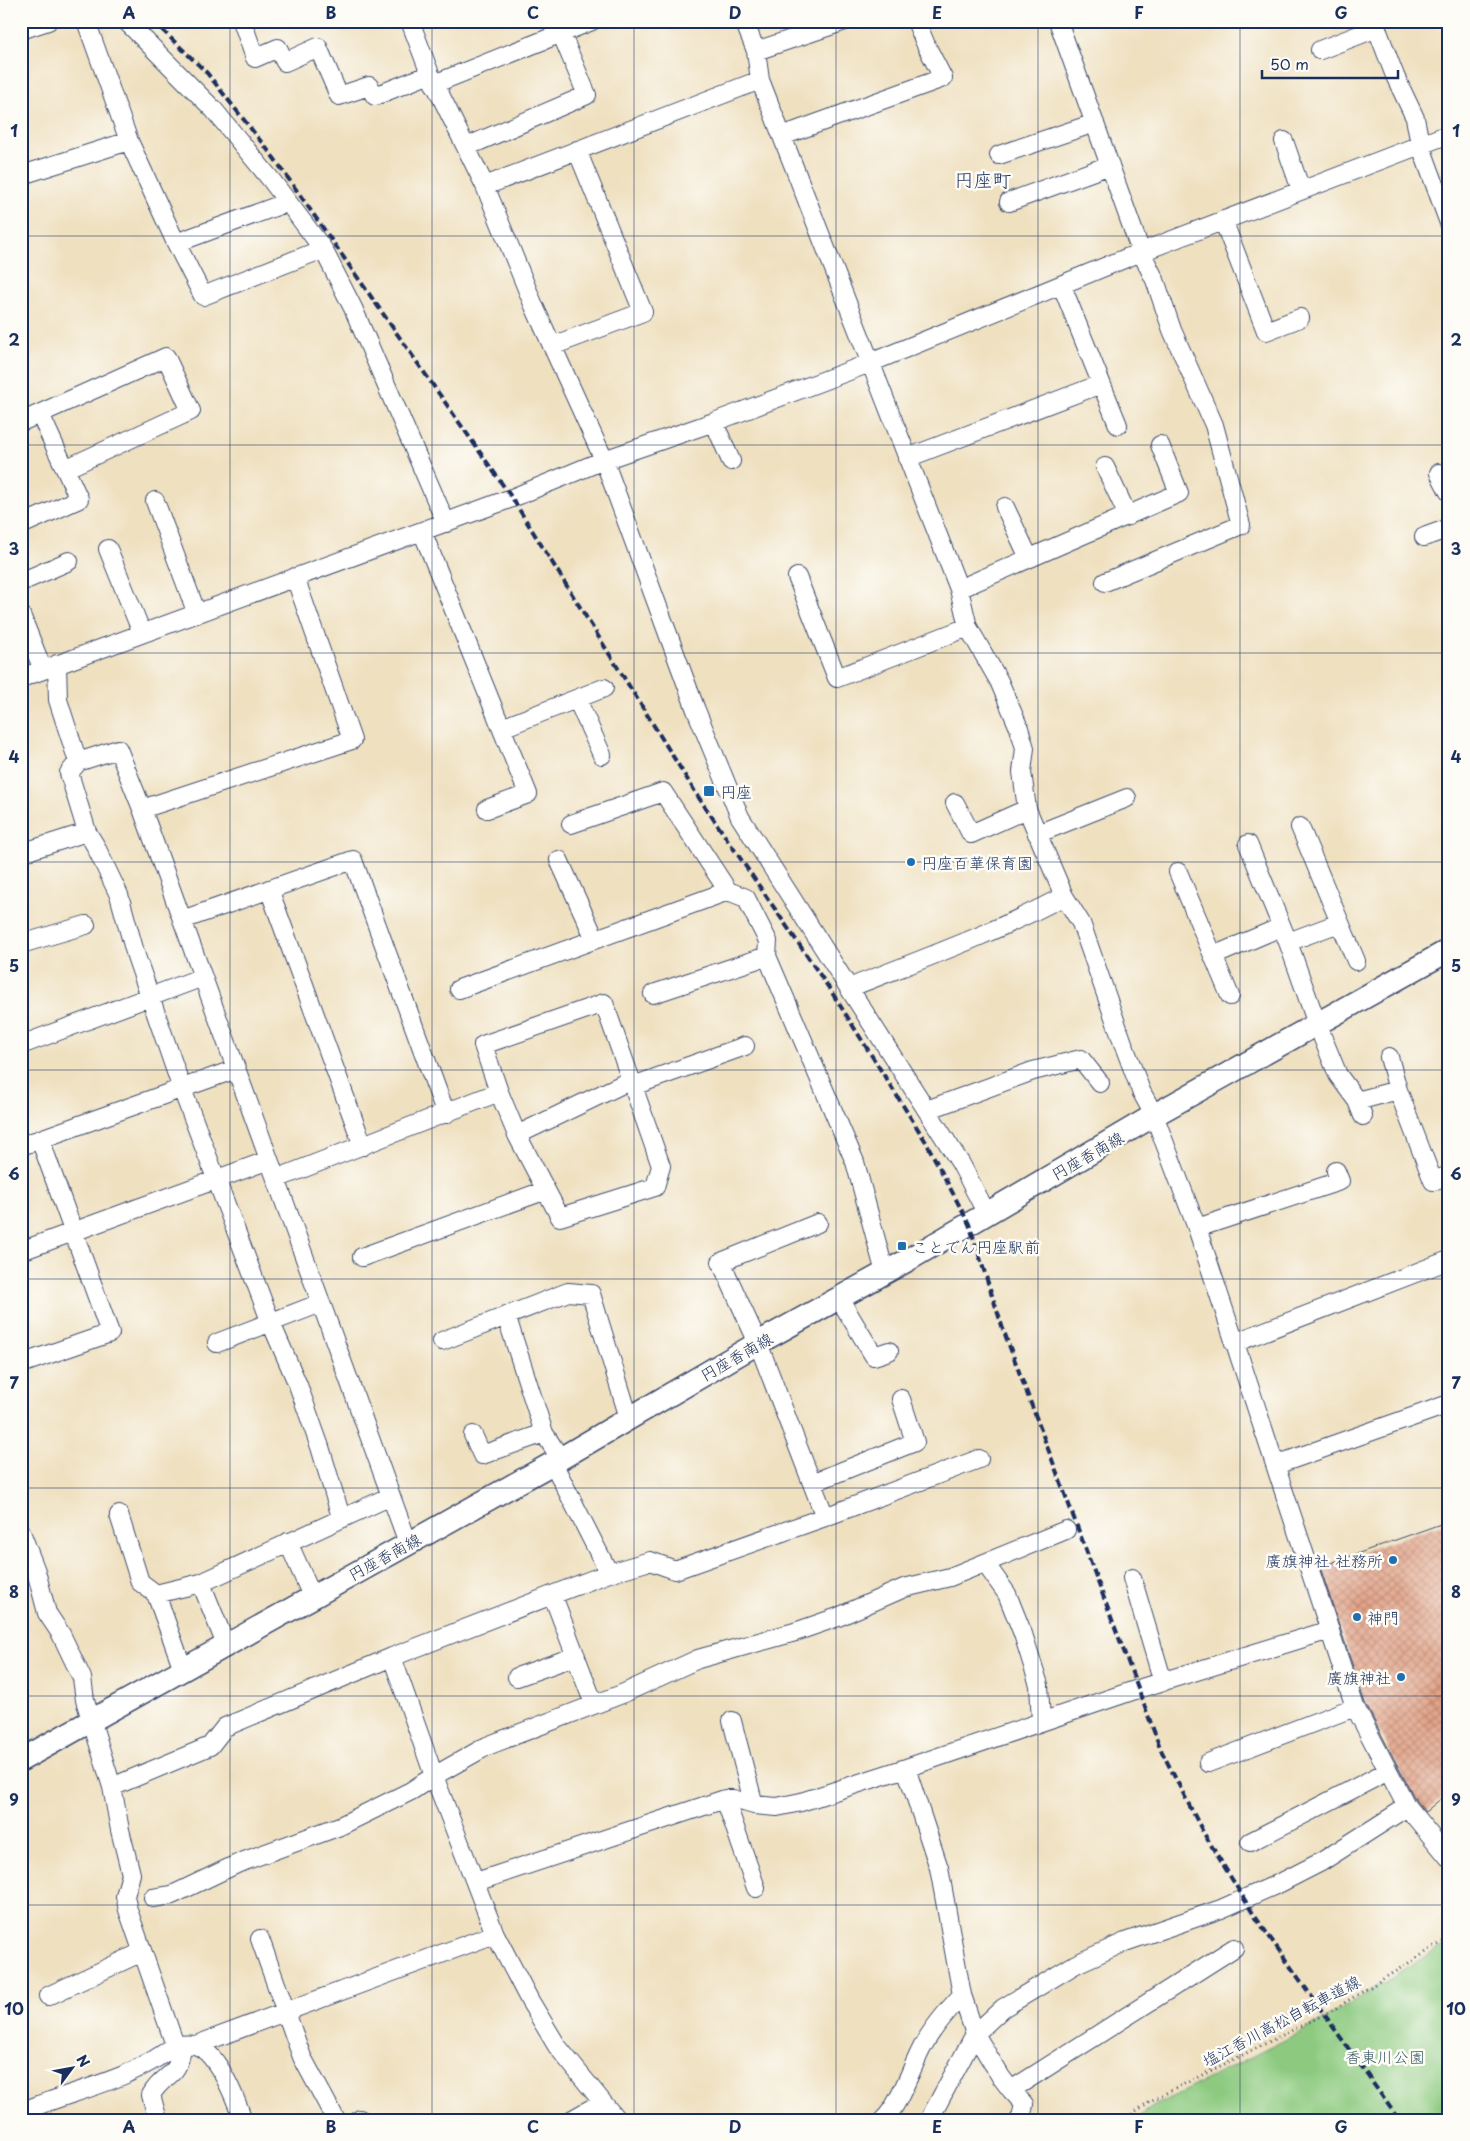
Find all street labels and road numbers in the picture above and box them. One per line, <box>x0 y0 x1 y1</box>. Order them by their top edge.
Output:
street label: 円座香南線 <box>1046 1125 1128 1185</box>
street label: 円座香南線 <box>695 1326 777 1386</box>
street label: 円座香南線 <box>343 1526 425 1586</box>
street label: 塩江香川高松自転車道線 <box>1198 1968 1364 2072</box>

